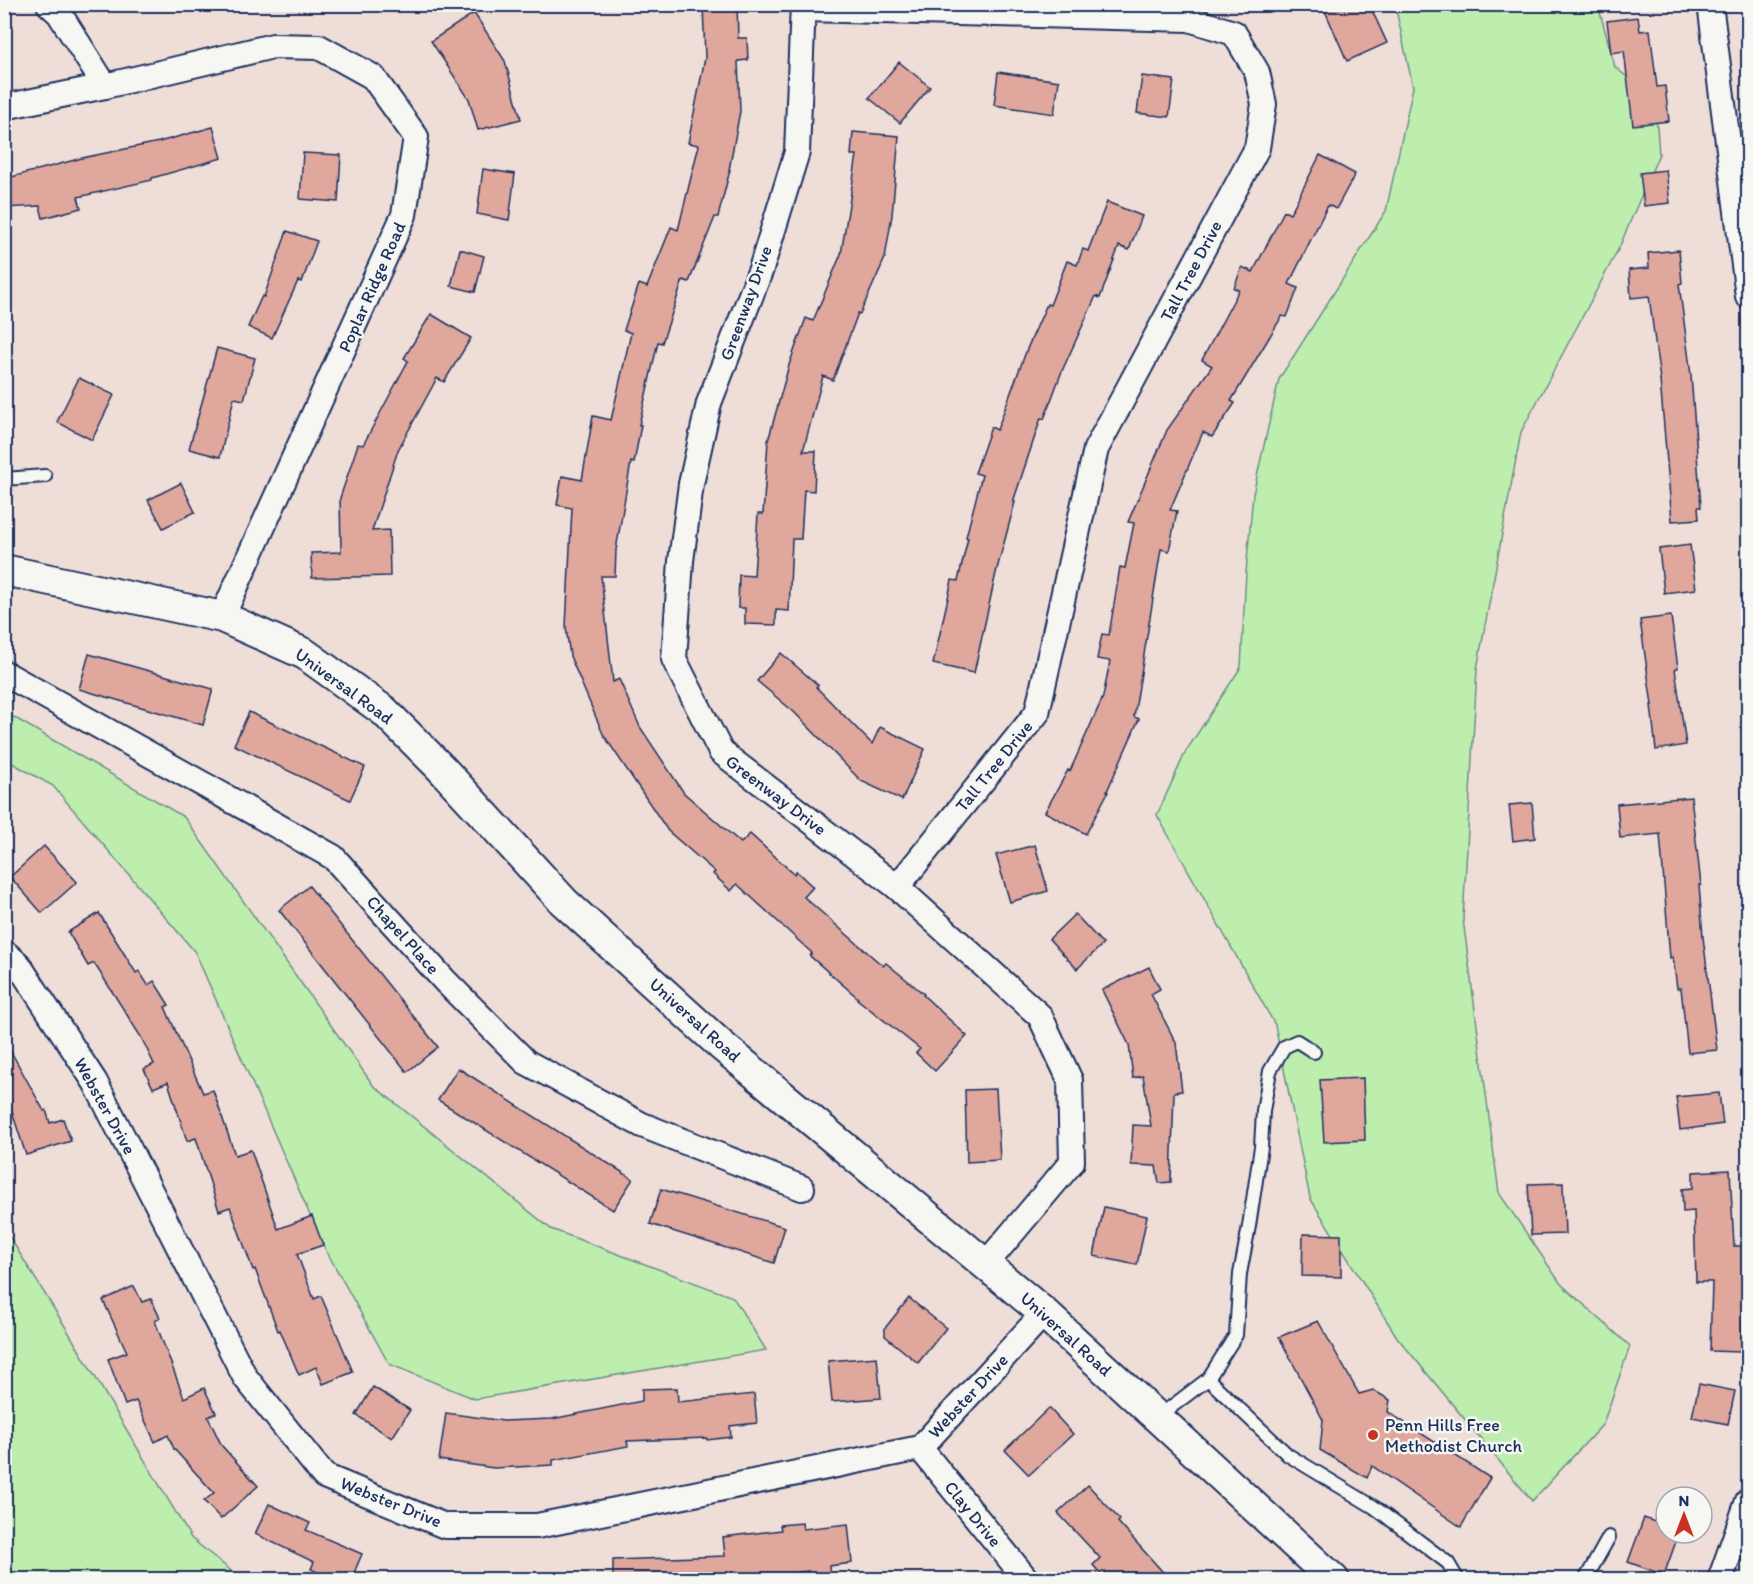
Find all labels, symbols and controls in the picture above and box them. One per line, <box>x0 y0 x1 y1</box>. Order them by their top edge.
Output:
street label: Tall Tree Drive <box>1155 217 1227 325</box>
street label: Poplar Ridge Road <box>333 218 411 356</box>
street label: Greenway Drive <box>715 243 777 363</box>
street label: Universal Road <box>291 643 397 729</box>
street label: Tall Tree Drive <box>951 716 1037 816</box>
street label: Greenway Drive <box>721 750 831 840</box>
street label: Chapel Place <box>362 891 444 979</box>
street label: Universal Road <box>645 973 746 1067</box>
street label: Webster Drive <box>69 1054 141 1158</box>
street label: Universal Road <box>1016 1287 1117 1381</box>
street label: Webster Drive <box>923 1349 1013 1443</box>
place label: Penn Hills Free Methodist Church <box>1385 1414 1522 1457</box>
marker: Penn Hills Free Methodist Church <box>1366 1428 1380 1442</box>
street label: Webster Drive <box>337 1472 445 1532</box>
street label: Clay Drive <box>940 1476 1006 1552</box>
north arrow <box>1654 1485 1714 1545</box>
text: N <box>1679 1491 1689 1510</box>

